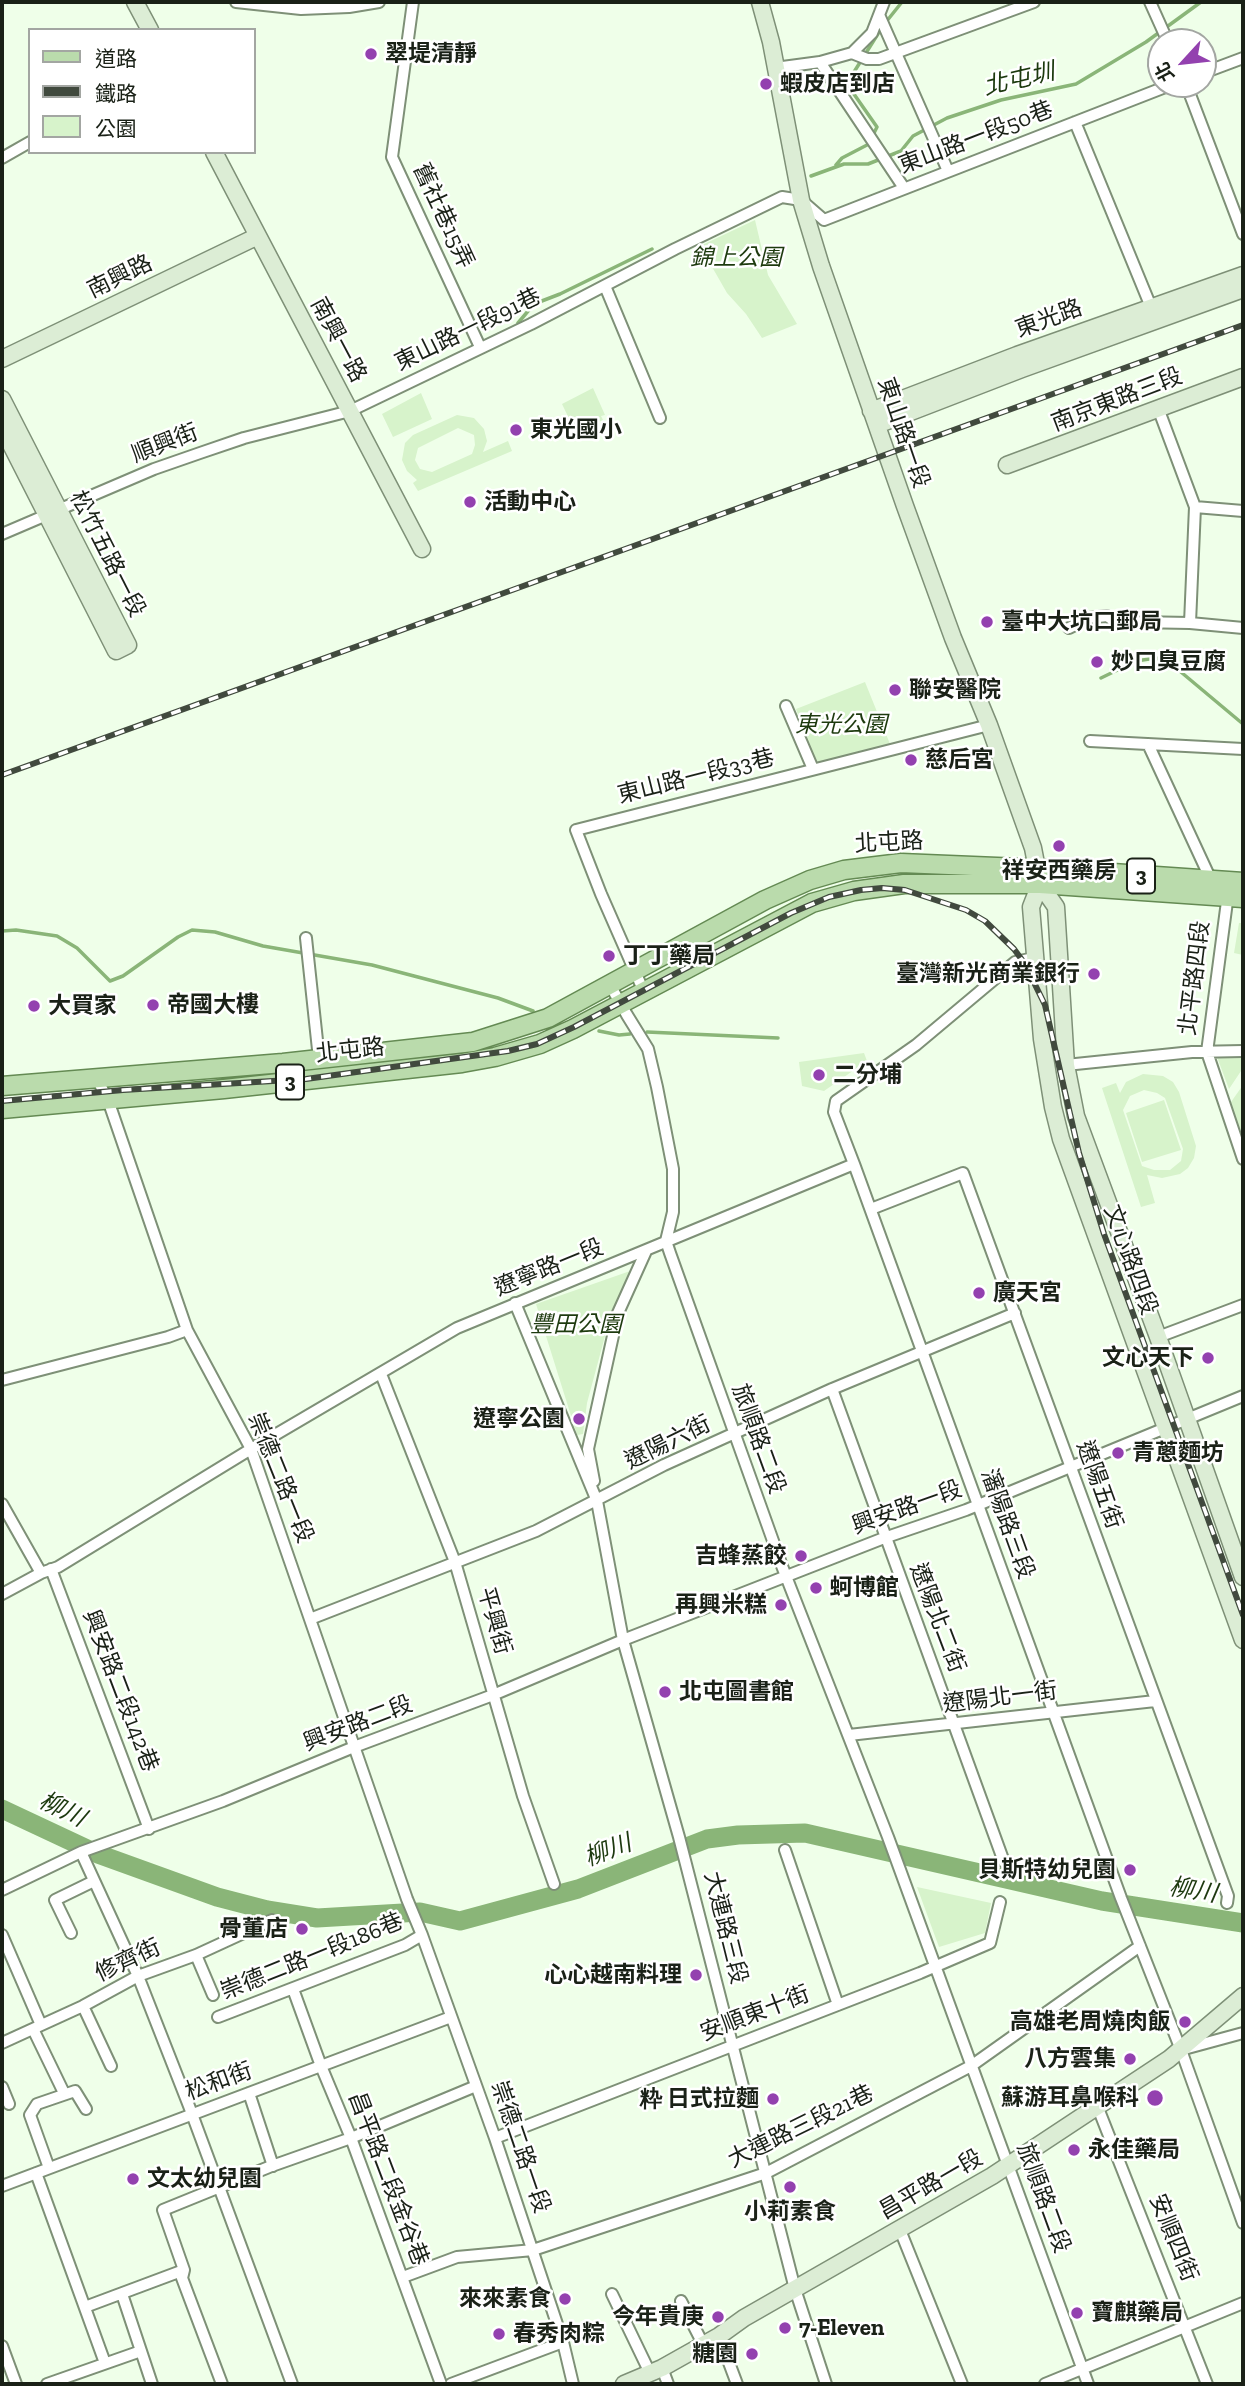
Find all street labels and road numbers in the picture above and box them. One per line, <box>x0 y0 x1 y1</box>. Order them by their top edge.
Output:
street label: 東山路一段50巷 <box>895 96 1057 180</box>
street label: 舊社巷15弄 <box>407 159 479 273</box>
street label: 南興路 <box>83 249 157 305</box>
street label: 東山路一段91巷 <box>390 283 546 377</box>
street label: 南興一路 <box>304 293 372 387</box>
street label: 東光路 <box>1012 294 1086 344</box>
street label: 南京東路三段 <box>1048 362 1186 438</box>
street label: 東山路一段 <box>871 374 935 492</box>
street label: 順興街 <box>128 419 202 469</box>
street label: 松竹五路一段 <box>63 486 151 622</box>
street label: 東山路一段33巷 <box>615 744 777 810</box>
street label: 北屯路 <box>854 827 924 859</box>
road number: 3 <box>1127 858 1155 894</box>
street label: 北平路四段 <box>1174 919 1216 1037</box>
street label: 北屯路 <box>314 1034 386 1068</box>
road number: 3 <box>276 1064 304 1100</box>
street label: 文心路四段 <box>1097 1201 1163 1319</box>
street label: 遼寧路一段 <box>491 1234 607 1302</box>
street label: 旅順路二段 <box>725 1380 791 1498</box>
street label: 崇德二路一段 <box>241 1409 319 1547</box>
street label: 遼陽六街 <box>621 1410 715 1476</box>
street label: 遼陽五街 <box>1070 1437 1128 1533</box>
street label: 瀋陽路三段 <box>974 1465 1040 1583</box>
street label: 興安路一段 <box>848 1475 966 1541</box>
street label: 遼陽北二街 <box>904 1559 970 1677</box>
street label: 平興街 <box>471 1584 517 1658</box>
street label: 興安路二段142巷 <box>76 1606 164 1776</box>
street label: 遼陽北一街 <box>941 1677 1059 1719</box>
street label: 興安路二段 <box>299 1691 417 1757</box>
street label: 大連路三段 <box>698 1869 752 1987</box>
street label: 崇德二路一段186巷 <box>217 1908 407 2006</box>
street label: 修齊街 <box>91 1934 165 1988</box>
street label: 安順東十街 <box>696 1981 814 2047</box>
street label: 松和街 <box>182 2057 256 2107</box>
street label: 崇德二路一段 <box>484 2077 556 2217</box>
street label: 大連路三段21巷 <box>724 2080 878 2174</box>
street label: 昌平路二段金谷巷 <box>342 2088 434 2270</box>
street label: 旅順路二段 <box>1010 2139 1076 2257</box>
street label: 昌平路一段 <box>874 2144 988 2226</box>
street label: 安順四街 <box>1143 2190 1203 2286</box>

